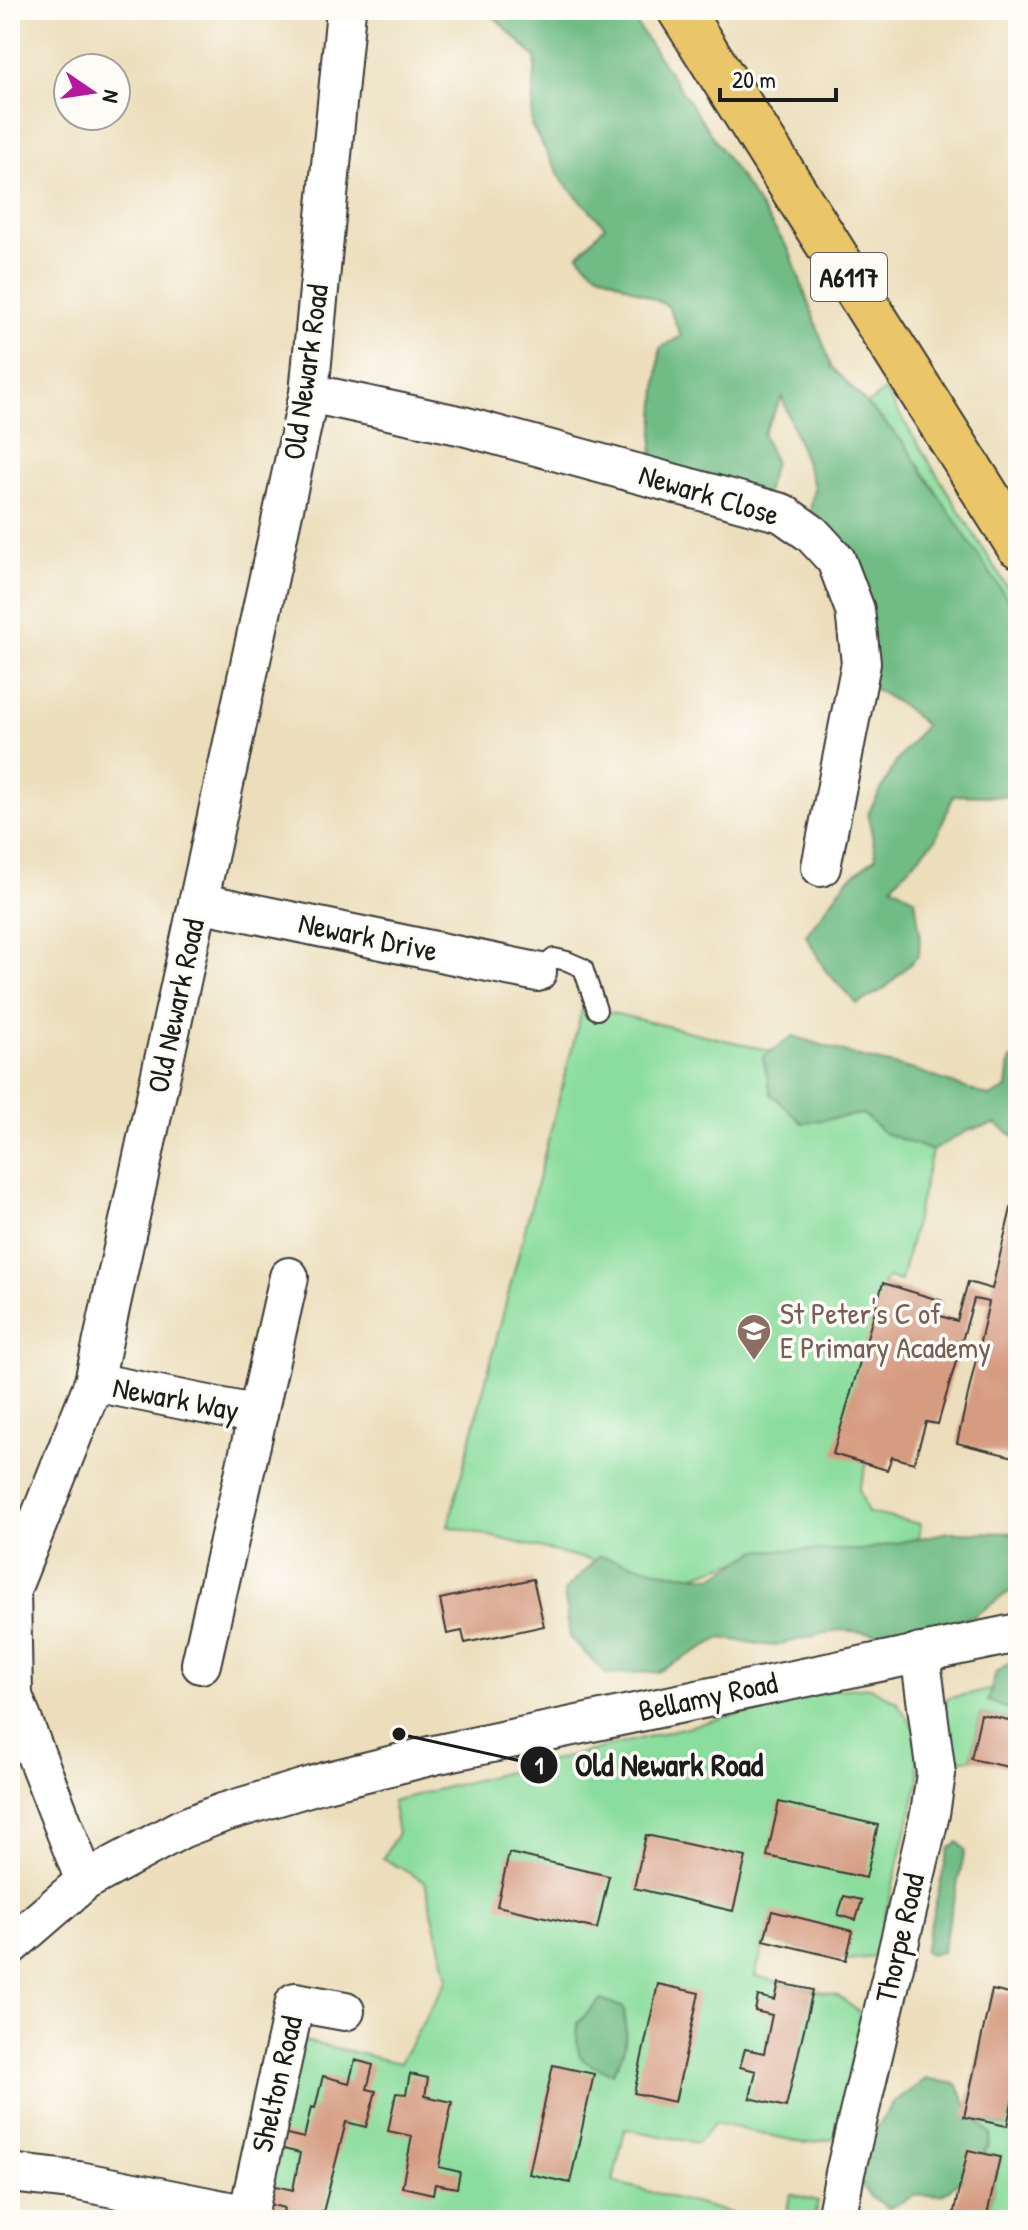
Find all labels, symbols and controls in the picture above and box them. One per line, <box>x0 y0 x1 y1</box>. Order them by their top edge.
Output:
north arrow <box>52 52 132 132</box>
scale bar <box>720 52 836 102</box>
text: 20 m <box>732 63 776 95</box>
text: N <box>95 87 127 106</box>
road number: A6117 <box>811 253 887 301</box>
street label: Old Newark Road <box>273 281 337 462</box>
street label: Newark Close <box>634 454 784 534</box>
street label: Newark Drive <box>295 902 441 970</box>
street label: Old Newark Road <box>137 915 213 1096</box>
place label: St Peter's C of E Primary Academy <box>780 1293 991 1367</box>
school or university icon: St Peter's C of E Primary Academy <box>735 1312 773 1362</box>
street label: Newark Way <box>110 1366 243 1430</box>
street label: Bellamy Road <box>635 1662 781 1730</box>
callout: Old Newark Road <box>519 1737 779 1793</box>
text: Old Newark Road <box>575 1743 764 1786</box>
text: 1 <box>535 1749 544 1781</box>
street label: Thorpe Road <box>865 1869 933 2006</box>
street label: Shelton Road <box>241 2012 311 2156</box>

